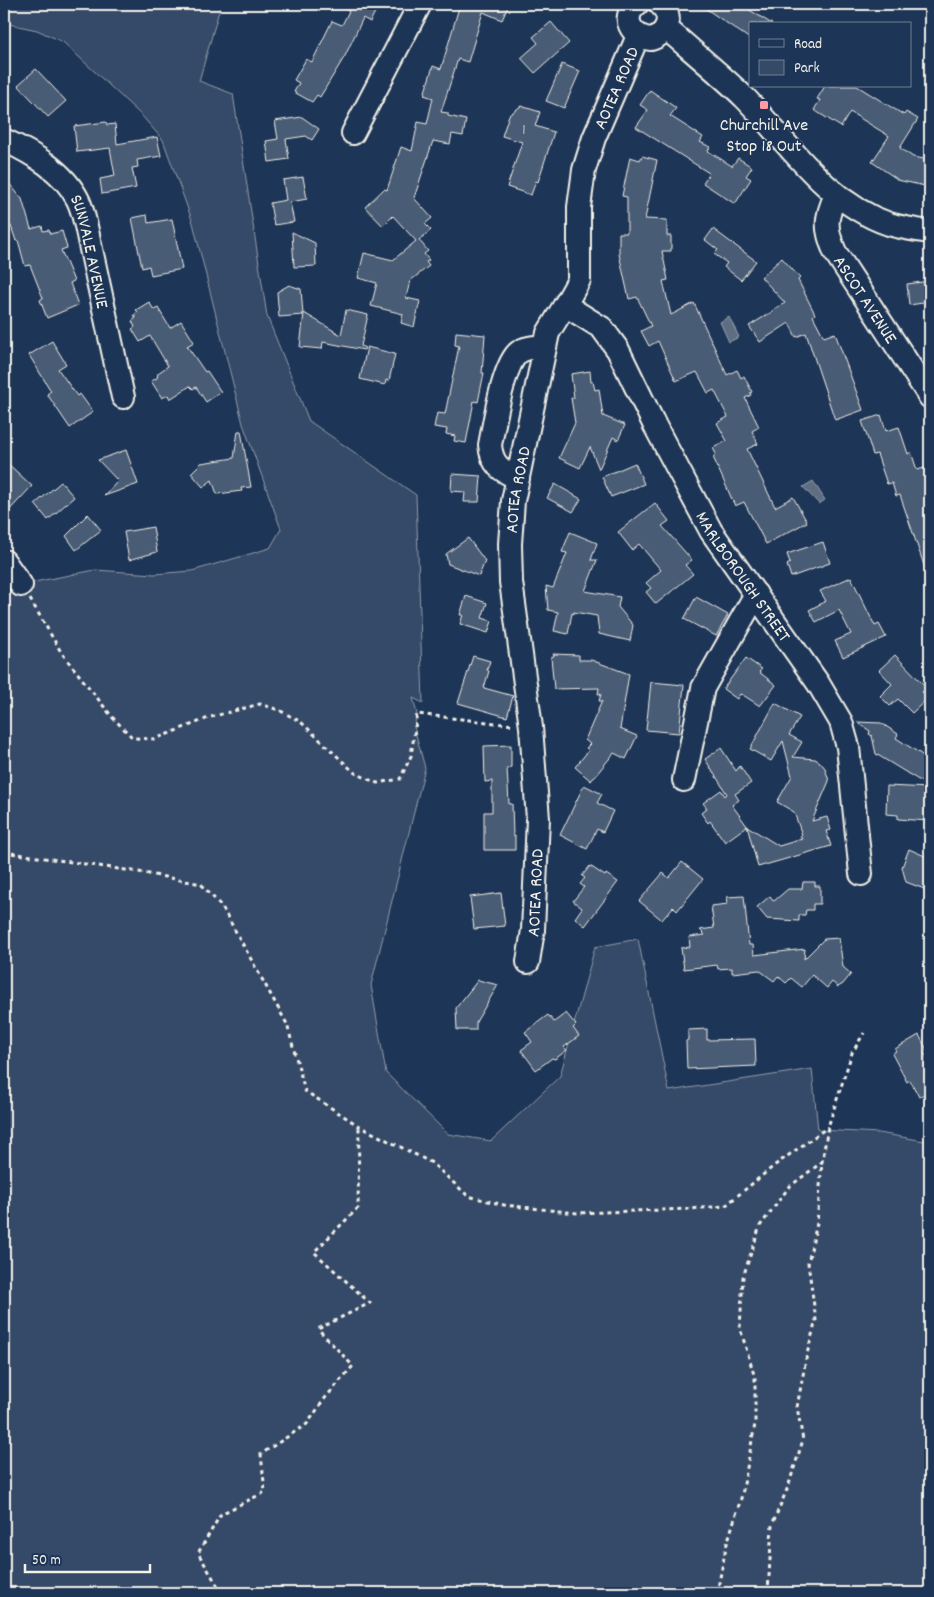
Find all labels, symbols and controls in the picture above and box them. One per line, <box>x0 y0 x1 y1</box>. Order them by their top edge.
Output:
legend <box>749 22 912 88</box>
text: Road <box>794 34 822 56</box>
street label: AOTEA ROAD <box>589 43 647 134</box>
text: Park <box>794 58 820 80</box>
marker: Churchill Ave Stop 18 Out <box>758 99 770 111</box>
place label: Churchill Ave Stop 18 Out <box>720 114 808 160</box>
house number: 1 <box>522 120 526 142</box>
street label: SUNVALE AVENUE <box>62 191 113 311</box>
street label: ASCOT AVENUE <box>826 252 902 350</box>
street label: AOTEA ROAD <box>501 445 539 534</box>
street label: MARLBOROUGH STREET <box>688 508 795 648</box>
street label: AOTEA ROAD <box>522 848 552 939</box>
scale bar <box>25 1542 150 1574</box>
text: 50 m <box>32 1550 61 1572</box>

